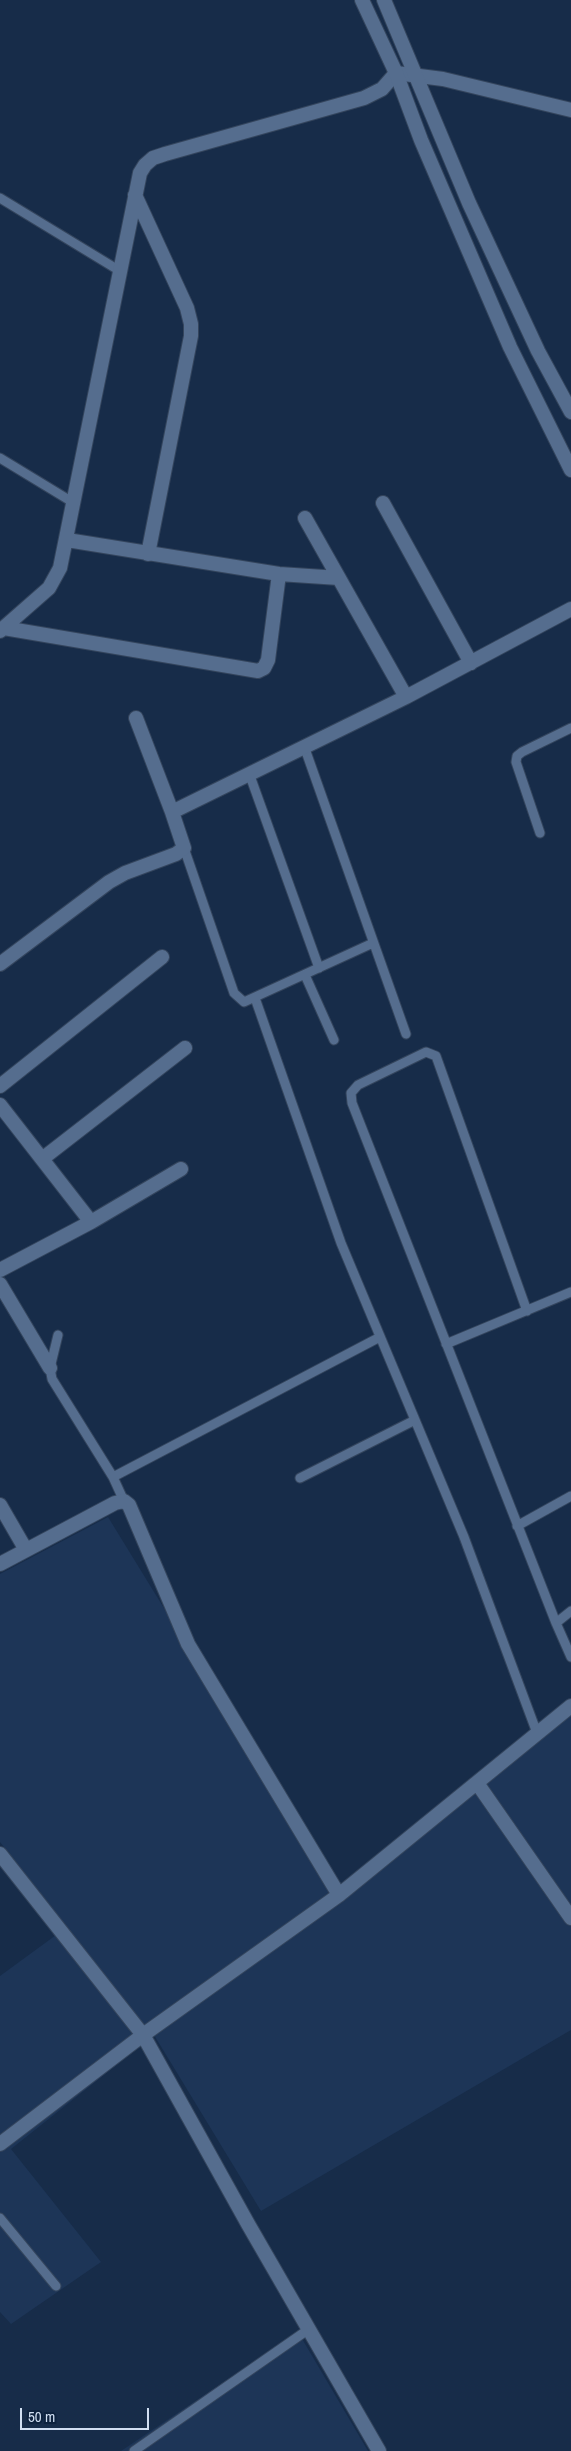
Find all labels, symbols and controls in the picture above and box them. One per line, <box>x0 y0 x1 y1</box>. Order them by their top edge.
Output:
scale bar <box>22 2398 151 2430</box>
text: 50 m <box>28 2406 55 2427</box>

